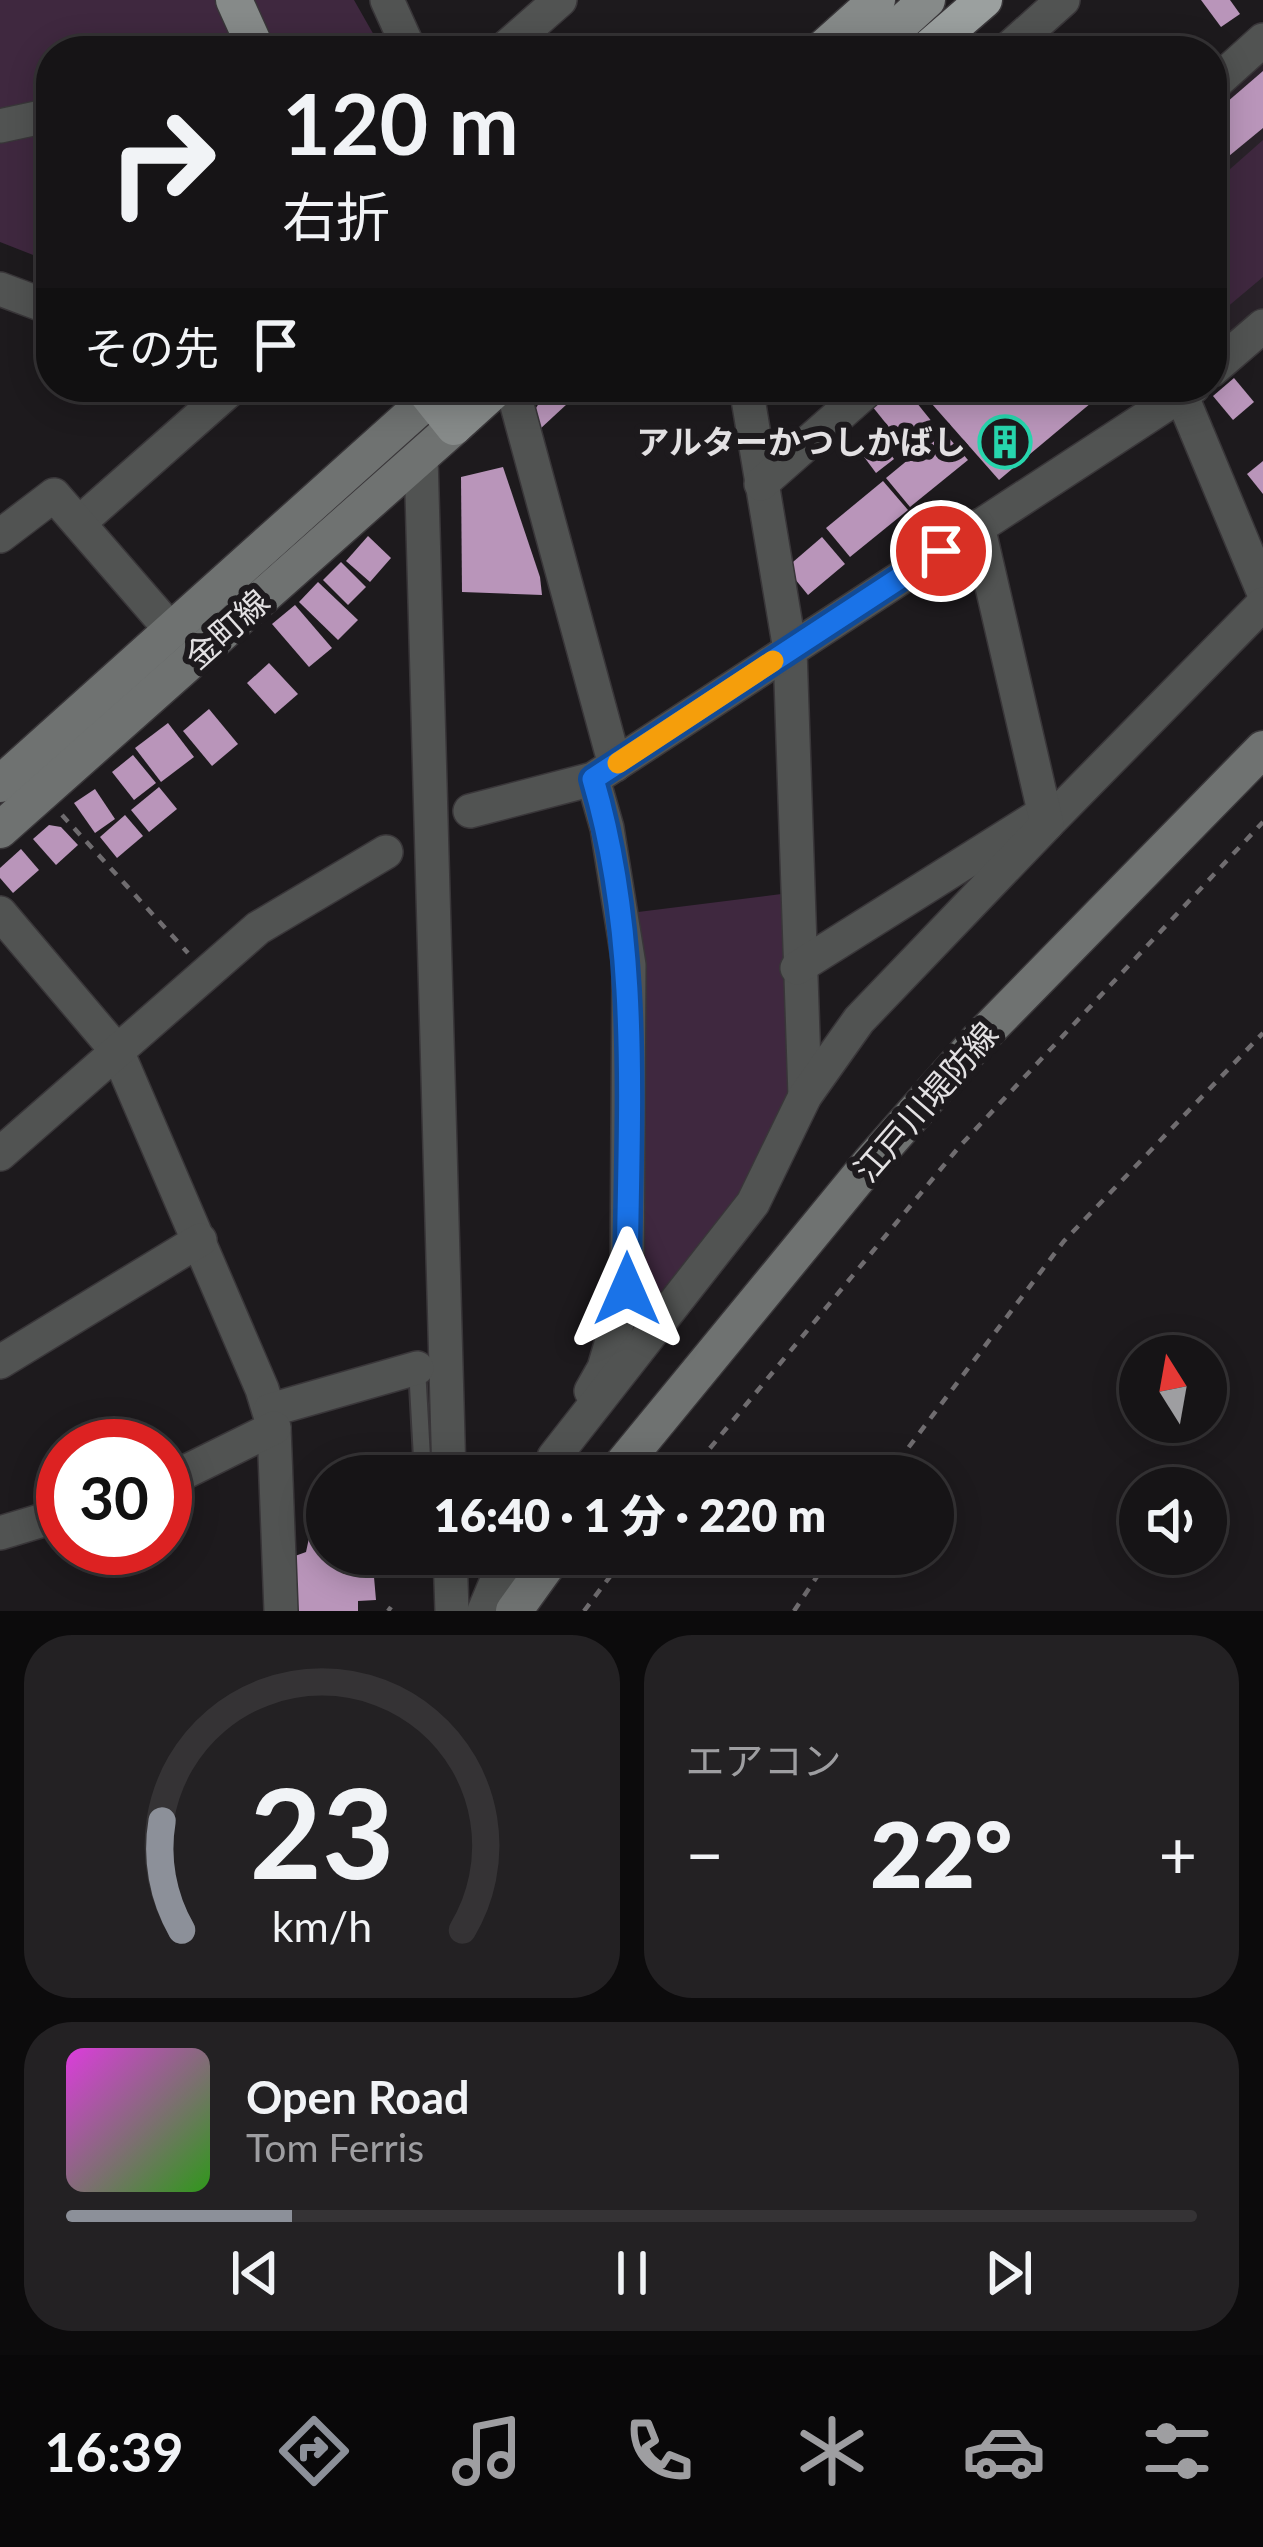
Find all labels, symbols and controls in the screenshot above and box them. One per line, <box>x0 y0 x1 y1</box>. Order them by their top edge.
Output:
text: 120 m <box>282 72 519 173</box>
icon: right <box>84 84 240 240</box>
text: 右折 <box>282 184 390 249</box>
icon: arrive <box>243 312 309 378</box>
text: その先 <box>84 321 219 375</box>
building icon: アルターかつしかばし <box>977 414 1033 470</box>
place label: アルターかつしかばし <box>636 421 966 461</box>
pin <box>890 500 992 602</box>
icon: arrive <box>908 518 974 584</box>
street label: 金町線 <box>176 580 276 676</box>
street label: 江戸川堤防線 <box>845 1014 1005 1189</box>
position arrow <box>564 1226 690 1352</box>
north arrow <box>1119 1335 1227 1443</box>
map controls <box>1119 1335 1227 1575</box>
speed limit sign: 30 <box>36 1419 192 1575</box>
button: sound <box>1119 1467 1227 1575</box>
text: 16:40 · 1 分 · 220 m <box>434 1488 826 1542</box>
text: エアコン <box>686 1737 842 1783</box>
text: 23 <box>249 1756 394 1906</box>
text: 22° <box>870 1799 1012 1907</box>
text: − <box>686 1814 724 1893</box>
text: + <box>1159 1814 1197 1893</box>
text: km/h <box>272 1899 372 1950</box>
text: Open Road <box>246 2070 470 2124</box>
text: Tom Ferris <box>246 2124 424 2170</box>
icon: previous <box>222 2240 288 2306</box>
icon: pause <box>599 2240 665 2306</box>
icon: next <box>976 2240 1042 2306</box>
icon: directions <box>272 2409 356 2493</box>
icon: music <box>445 2409 529 2493</box>
icon: phone <box>617 2409 701 2493</box>
icon: climate <box>790 2409 874 2493</box>
icon: car <box>962 2409 1046 2493</box>
icon: filters <box>1135 2409 1219 2493</box>
text: 16:39 <box>44 2419 183 2484</box>

